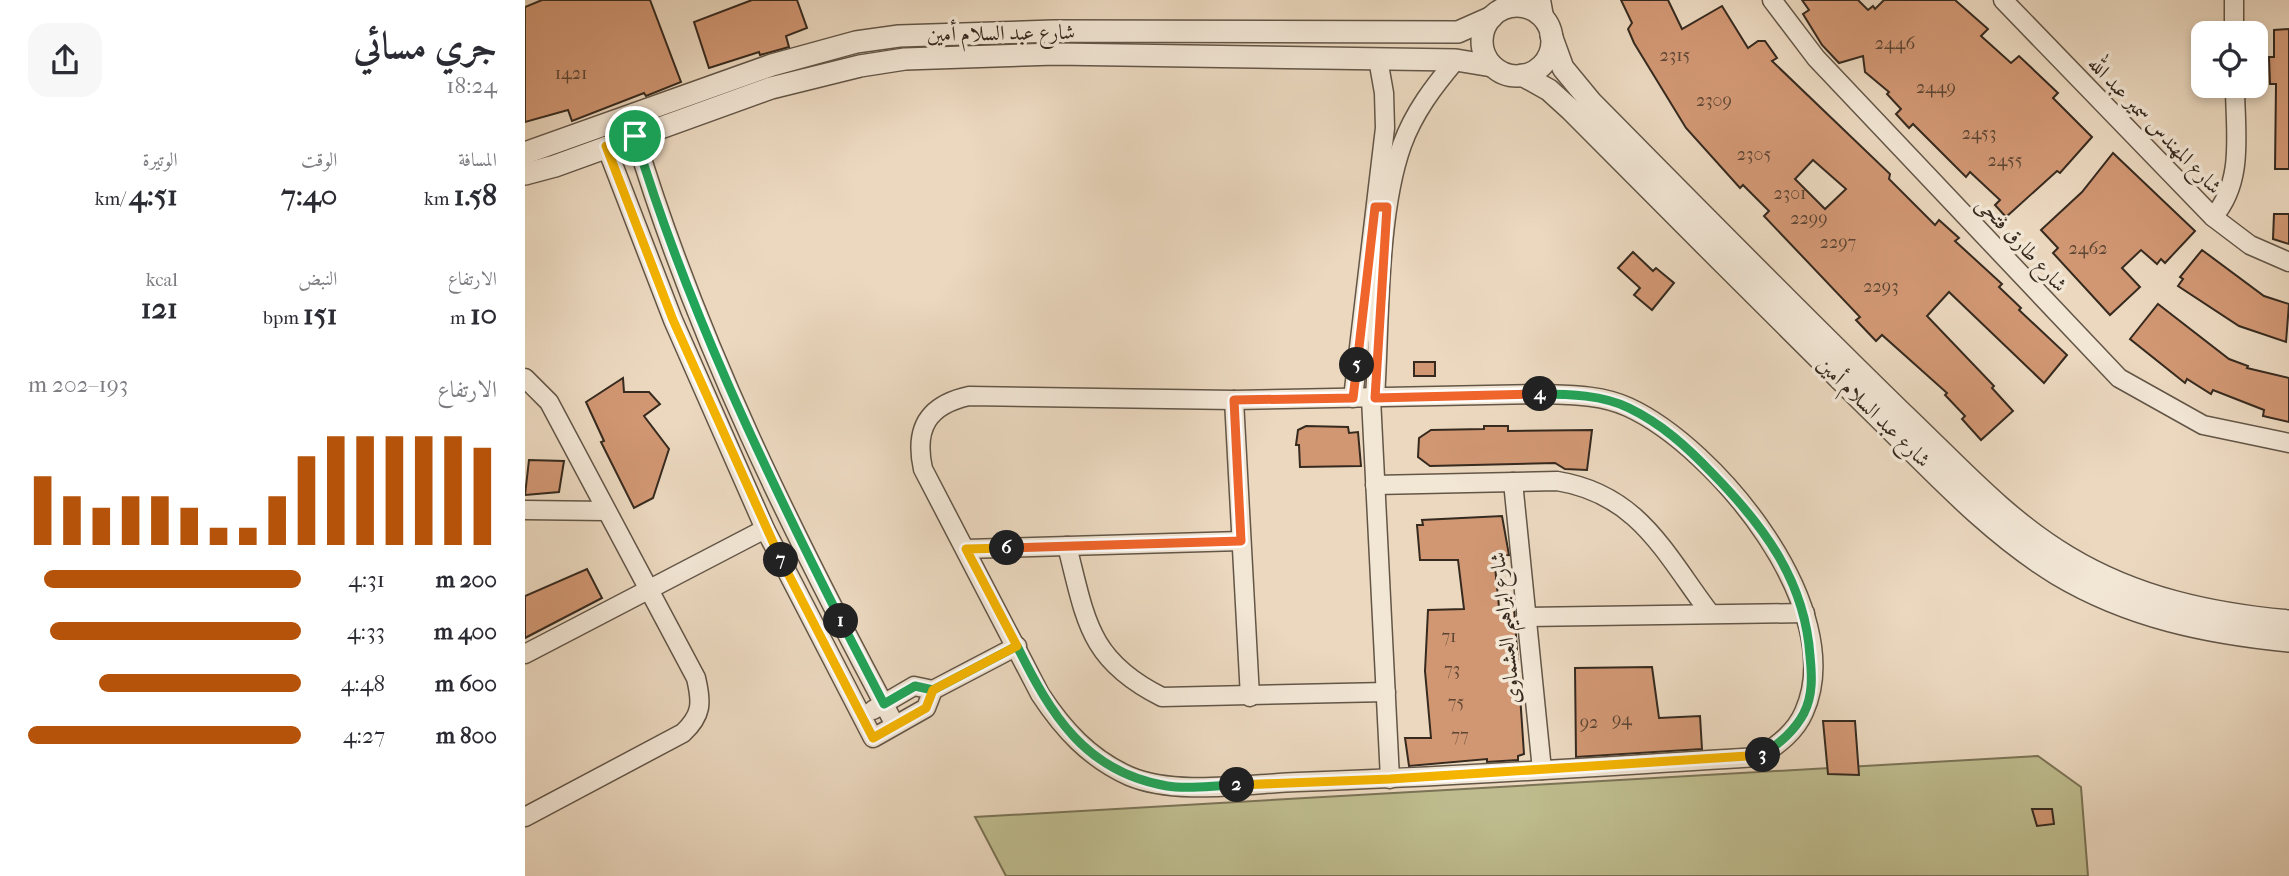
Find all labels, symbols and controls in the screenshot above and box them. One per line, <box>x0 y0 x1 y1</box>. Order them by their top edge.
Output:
street label: شارع عبد السلام أمين <box>927 17 1075 52</box>
map controls <box>2191 21 2268 98</box>
button: locate <box>2191 21 2268 98</box>
button: share <box>28 23 102 97</box>
text: جري مسائي <box>353 23 497 68</box>
house number: 2446 <box>1875 33 1915 54</box>
house number: 2315 <box>1660 45 1691 66</box>
street label: شارع المهندس سمير عبد الله <box>2079 48 2230 203</box>
house number: 1421 <box>555 63 587 84</box>
text: 18:24 <box>446 72 497 99</box>
house number: 2449 <box>1916 77 1956 98</box>
house number: 2309 <box>1696 90 1732 111</box>
pin <box>605 106 665 166</box>
icon: arrive <box>616 117 654 155</box>
house number: 2453 <box>1962 123 1996 144</box>
house number: 2305 <box>1737 144 1771 165</box>
text: الوتيرة <box>143 149 178 171</box>
text: الوقت <box>301 149 337 171</box>
text: المسافة <box>458 149 497 171</box>
house number: 2455 <box>1988 150 2023 171</box>
text: 4:51 <box>129 178 178 213</box>
text: 7:40 <box>281 178 337 213</box>
text: 1.58 <box>454 178 497 213</box>
house number: 2301 <box>1774 183 1806 204</box>
text: /km <box>95 188 129 210</box>
text: km <box>424 188 454 210</box>
street label: شارع طارق فتحى <box>1967 191 2072 301</box>
house number: 2299 <box>1790 208 1828 229</box>
house number: 2297 <box>1820 232 1857 253</box>
house number: 2462 <box>2069 238 2107 259</box>
text: النبض <box>298 268 337 290</box>
text: الارتفاع <box>448 268 497 290</box>
text: kcal <box>146 269 178 291</box>
house number: 2293 <box>1863 276 1899 297</box>
text: 121 <box>141 291 178 326</box>
text: 151 <box>303 297 337 332</box>
text: 10 <box>470 297 497 332</box>
text: bpm <box>263 307 303 329</box>
text: m <box>450 307 470 329</box>
pin: 5 <box>1339 348 1375 382</box>
street label: شارع عبد السلام أمين <box>1808 350 1938 476</box>
text: 5 <box>1352 353 1361 375</box>
text: 193–202 m <box>28 371 128 398</box>
text: الارتفاع <box>437 376 497 403</box>
pin: 4 <box>1523 376 1557 412</box>
text: 4 <box>1534 382 1545 404</box>
pin: 6 <box>989 530 1025 566</box>
text: 6 <box>1001 536 1012 558</box>
pin: 7 <box>763 542 799 578</box>
text: 7 <box>776 548 785 570</box>
street label: شارع ابراهيم العشماوى <box>1485 550 1534 705</box>
text: 4:31 <box>348 566 385 593</box>
text: 200 m <box>436 566 497 593</box>
pin: 1 <box>823 604 859 638</box>
text: 1 <box>837 609 844 631</box>
text: 4:33 <box>347 618 385 645</box>
text: 400 m <box>434 618 497 645</box>
house number: 71 <box>1441 626 1457 647</box>
house number: 73 <box>1444 659 1460 680</box>
text: 4:48 <box>341 670 385 697</box>
text: 600 m <box>435 670 497 697</box>
house number: 75 <box>1448 692 1464 713</box>
house number: 94 <box>1612 709 1632 730</box>
house number: 92 <box>1580 712 1598 733</box>
text: 4:27 <box>343 722 385 749</box>
text: 800 m <box>436 722 497 749</box>
house number: 77 <box>1451 725 1469 746</box>
pin: 3 <box>1745 738 1781 772</box>
text: 3 <box>1759 743 1766 765</box>
pin: 2 <box>1219 768 1255 802</box>
text: 2 <box>1232 773 1241 795</box>

